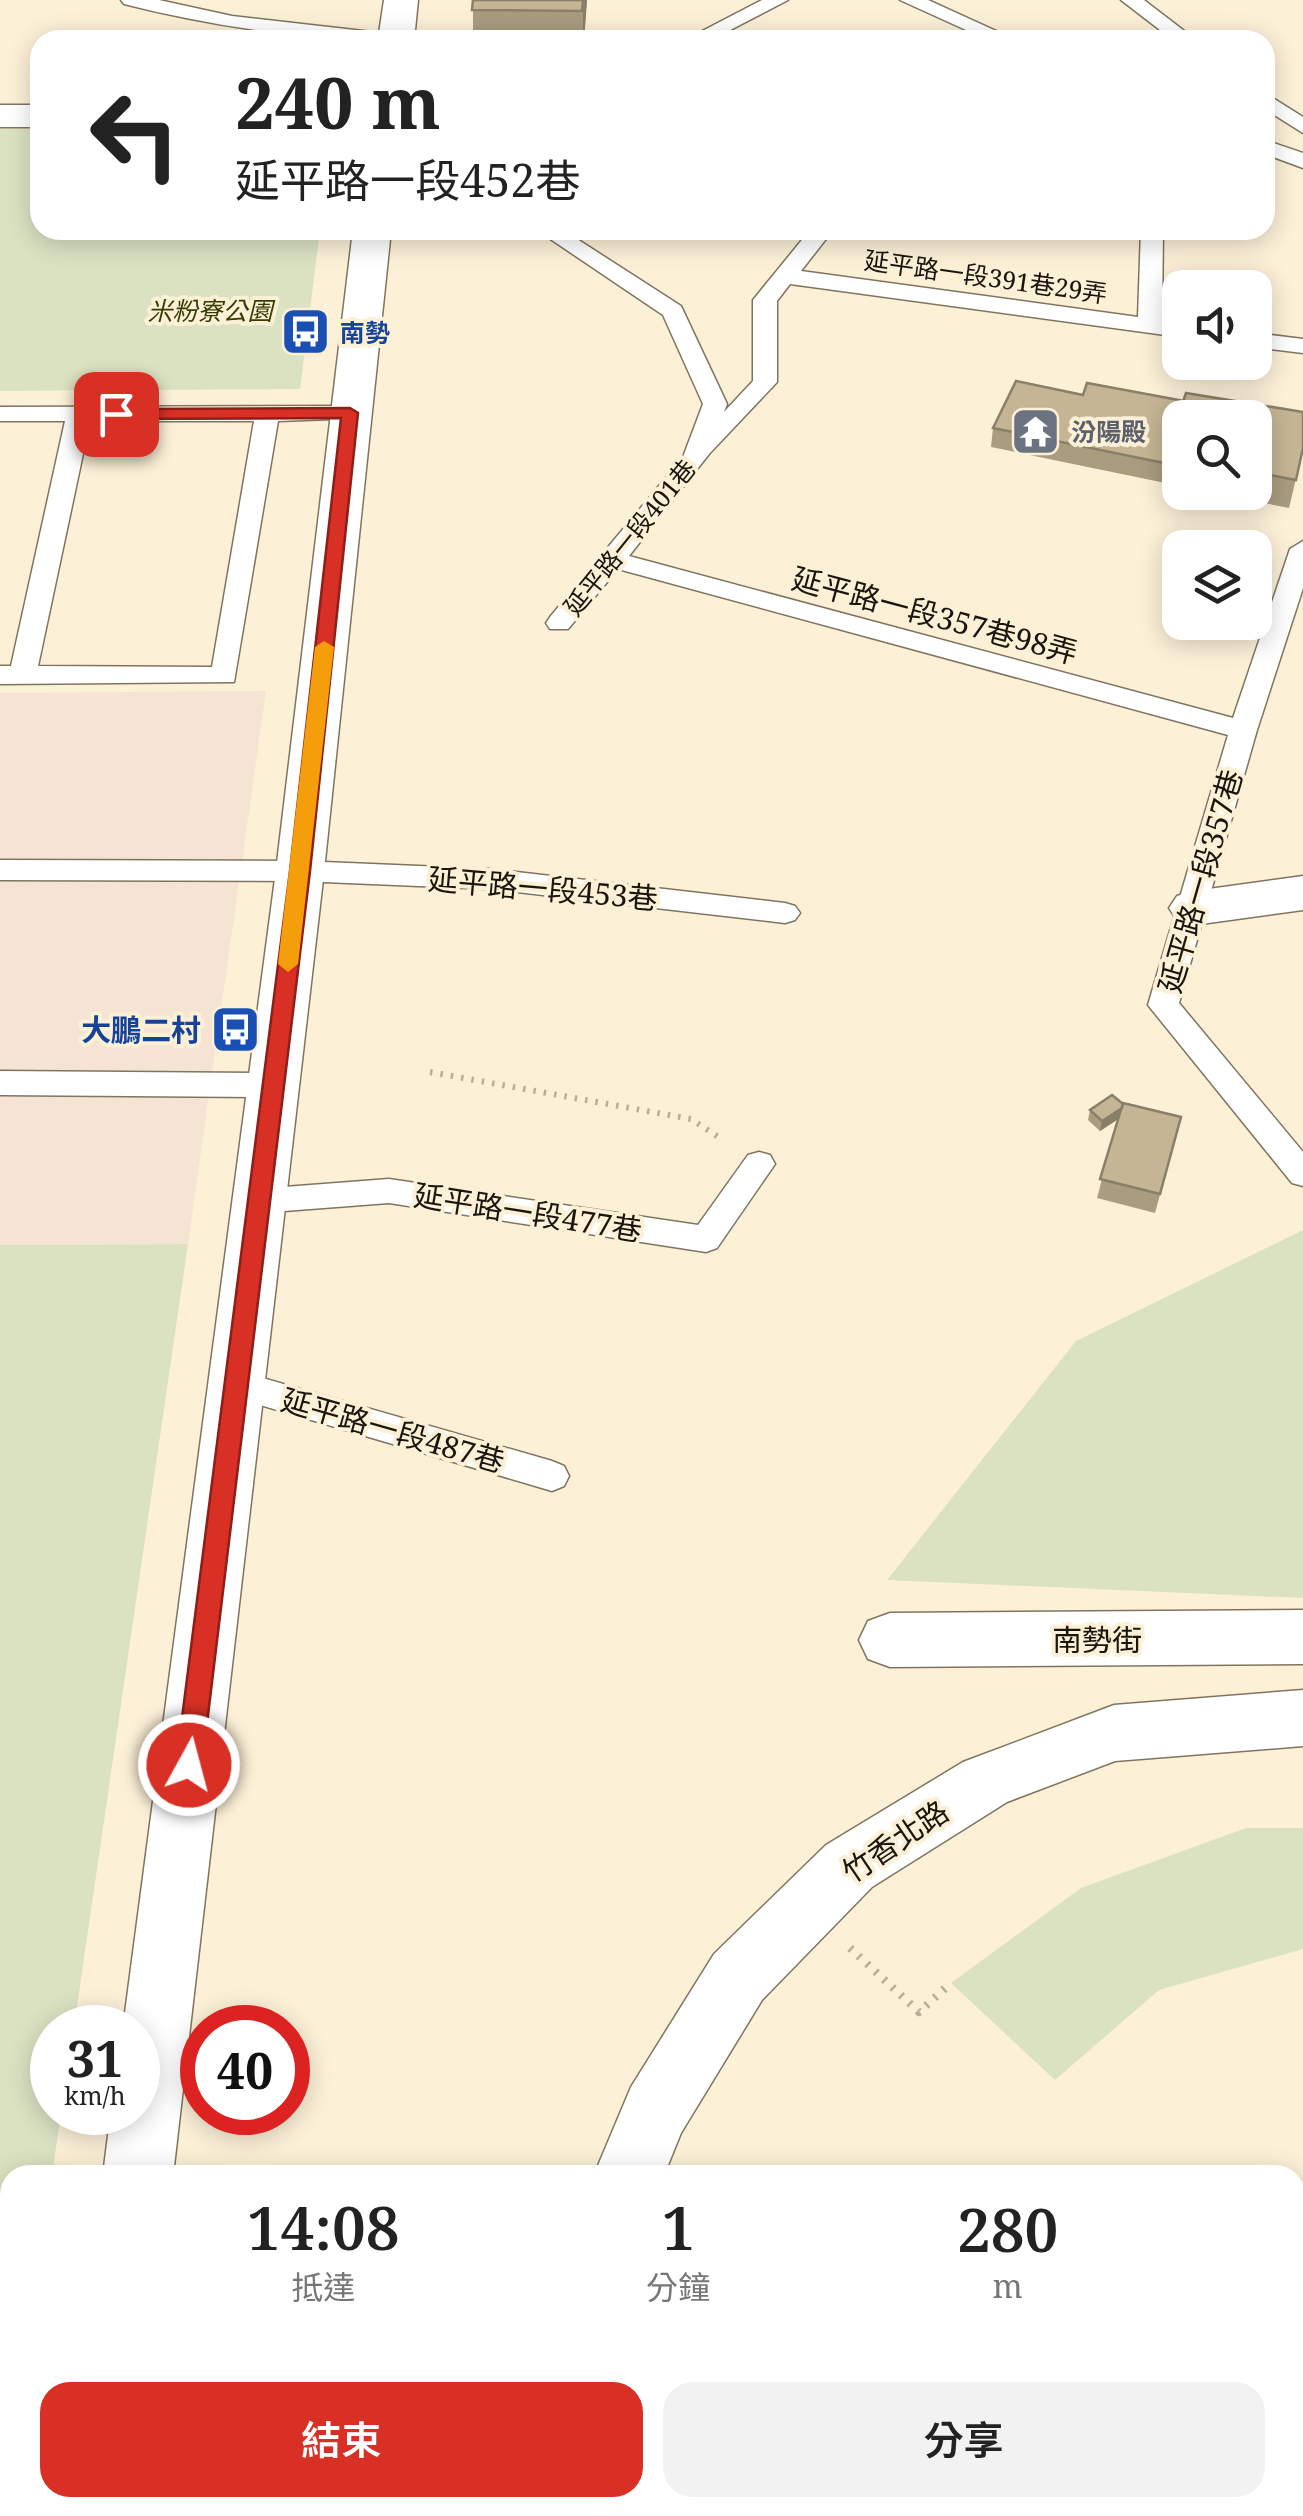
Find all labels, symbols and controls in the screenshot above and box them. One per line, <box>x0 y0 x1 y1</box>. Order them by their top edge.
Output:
text: 240 m <box>235 54 441 150</box>
icon: left <box>70 70 200 200</box>
text: 延平路一段452巷 <box>235 149 580 210</box>
street label: 延平路一段391巷29弄 <box>862 242 1110 310</box>
map controls <box>1162 270 1272 640</box>
button: sound <box>1162 270 1272 380</box>
park label: 米粉寮公園 <box>147 293 275 327</box>
bus stop icon: 南勢 <box>279 306 331 358</box>
place label: 南勢 <box>340 315 390 349</box>
pin <box>74 372 159 457</box>
icon: arrive <box>89 387 144 442</box>
button: search <box>1162 400 1272 510</box>
temple icon: 汾陽殿 <box>1010 405 1062 457</box>
place label: 汾陽殿 <box>1071 414 1146 448</box>
street label: 延平路一段401巷 <box>555 452 703 622</box>
button: layers <box>1162 530 1272 640</box>
street label: 延平路一段357巷98弄 <box>788 557 1082 673</box>
street label: 延平路一段357巷 <box>1149 765 1251 997</box>
street label: 延平路一段453巷 <box>426 858 660 918</box>
bus stop icon: 大鵬二村 <box>210 1003 262 1055</box>
place label: 大鵬二村 <box>81 1009 201 1050</box>
street label: 延平路一段477巷 <box>411 1174 645 1250</box>
street label: 延平路一段487巷 <box>277 1379 509 1481</box>
street label: 南勢街 <box>1052 1619 1142 1660</box>
position arrow <box>137 1713 241 1817</box>
street label: 竹香北路 <box>834 1790 956 1892</box>
speed limit sign: 40 <box>180 2005 310 2135</box>
text: 31 <box>67 2024 123 2092</box>
text: km/h <box>64 2078 126 2112</box>
text: 14:08 <box>247 2186 400 2268</box>
text: 1 <box>661 2186 695 2268</box>
text: 280 <box>957 2188 1058 2270</box>
text: m <box>993 2264 1023 2307</box>
text: 抵達 <box>291 2265 355 2308</box>
text: 分鐘 <box>646 2265 710 2308</box>
button: 結束 <box>40 2382 643 2497</box>
button: 分享 <box>663 2382 1265 2497</box>

